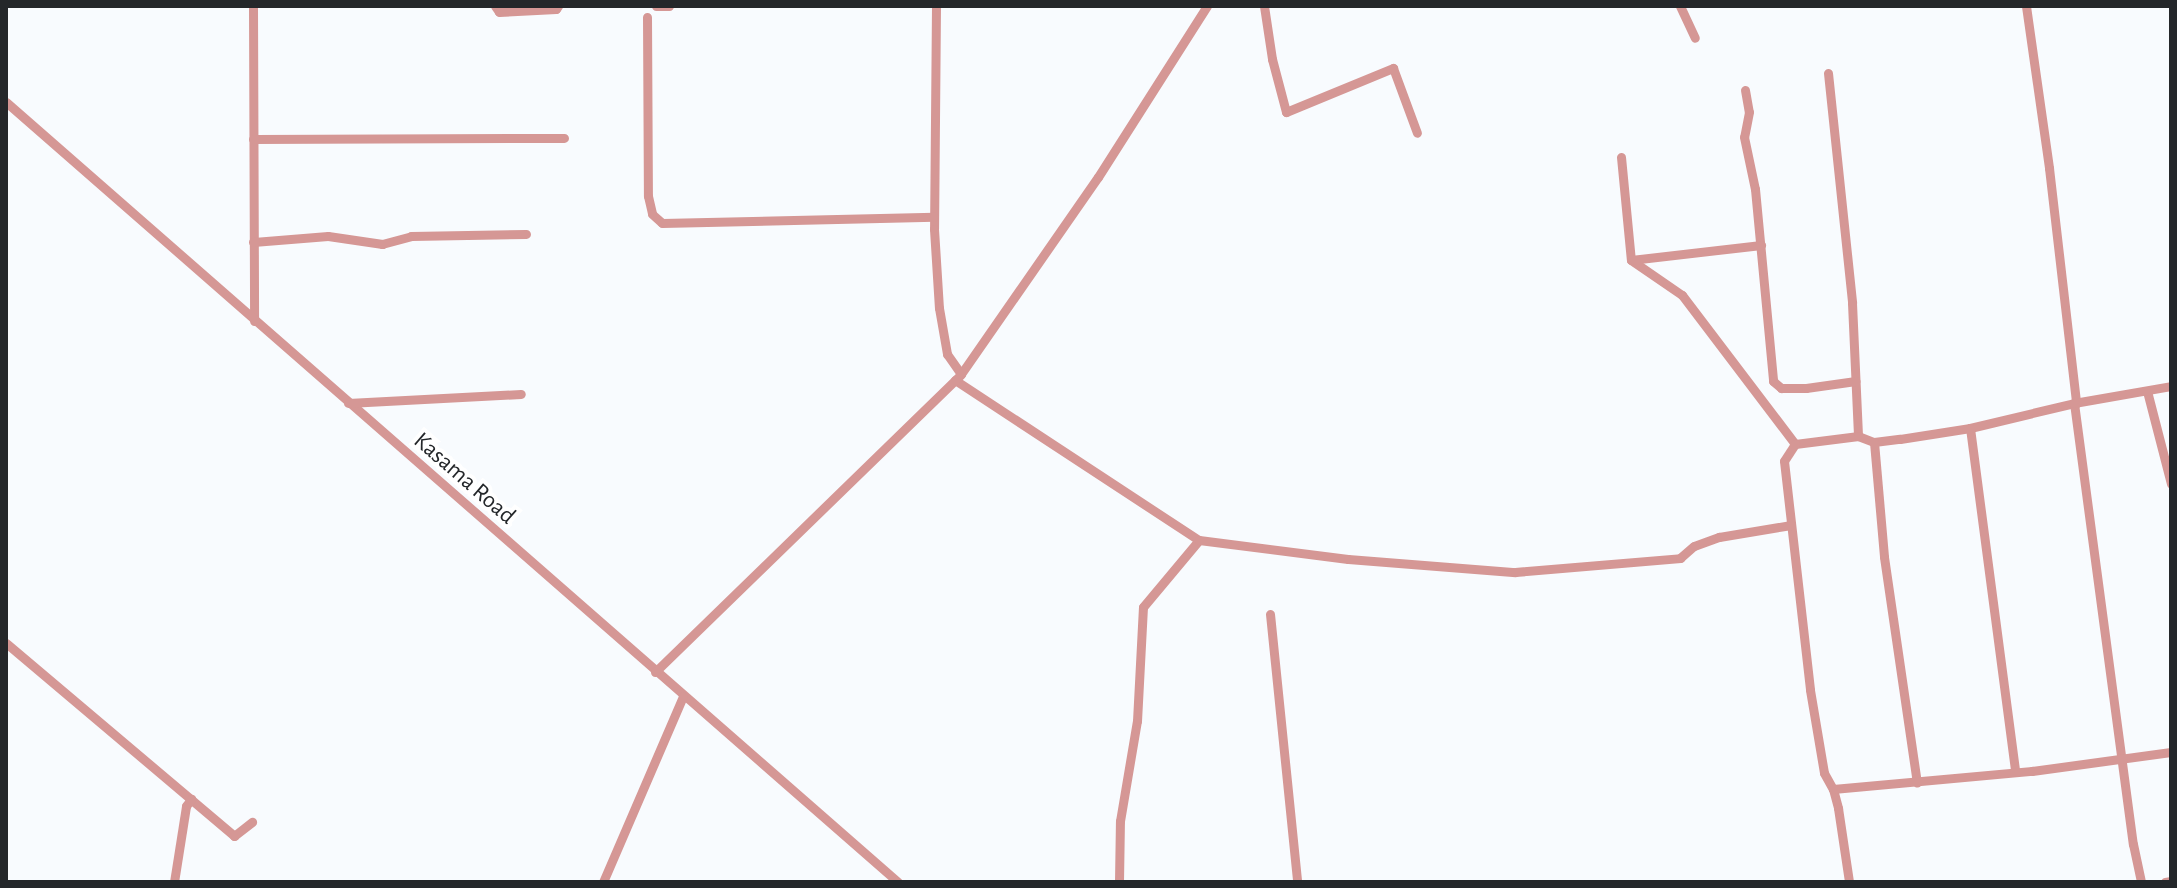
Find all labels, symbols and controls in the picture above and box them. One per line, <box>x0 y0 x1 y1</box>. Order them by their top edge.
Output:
street label: Kasama Road <box>407 427 521 531</box>

